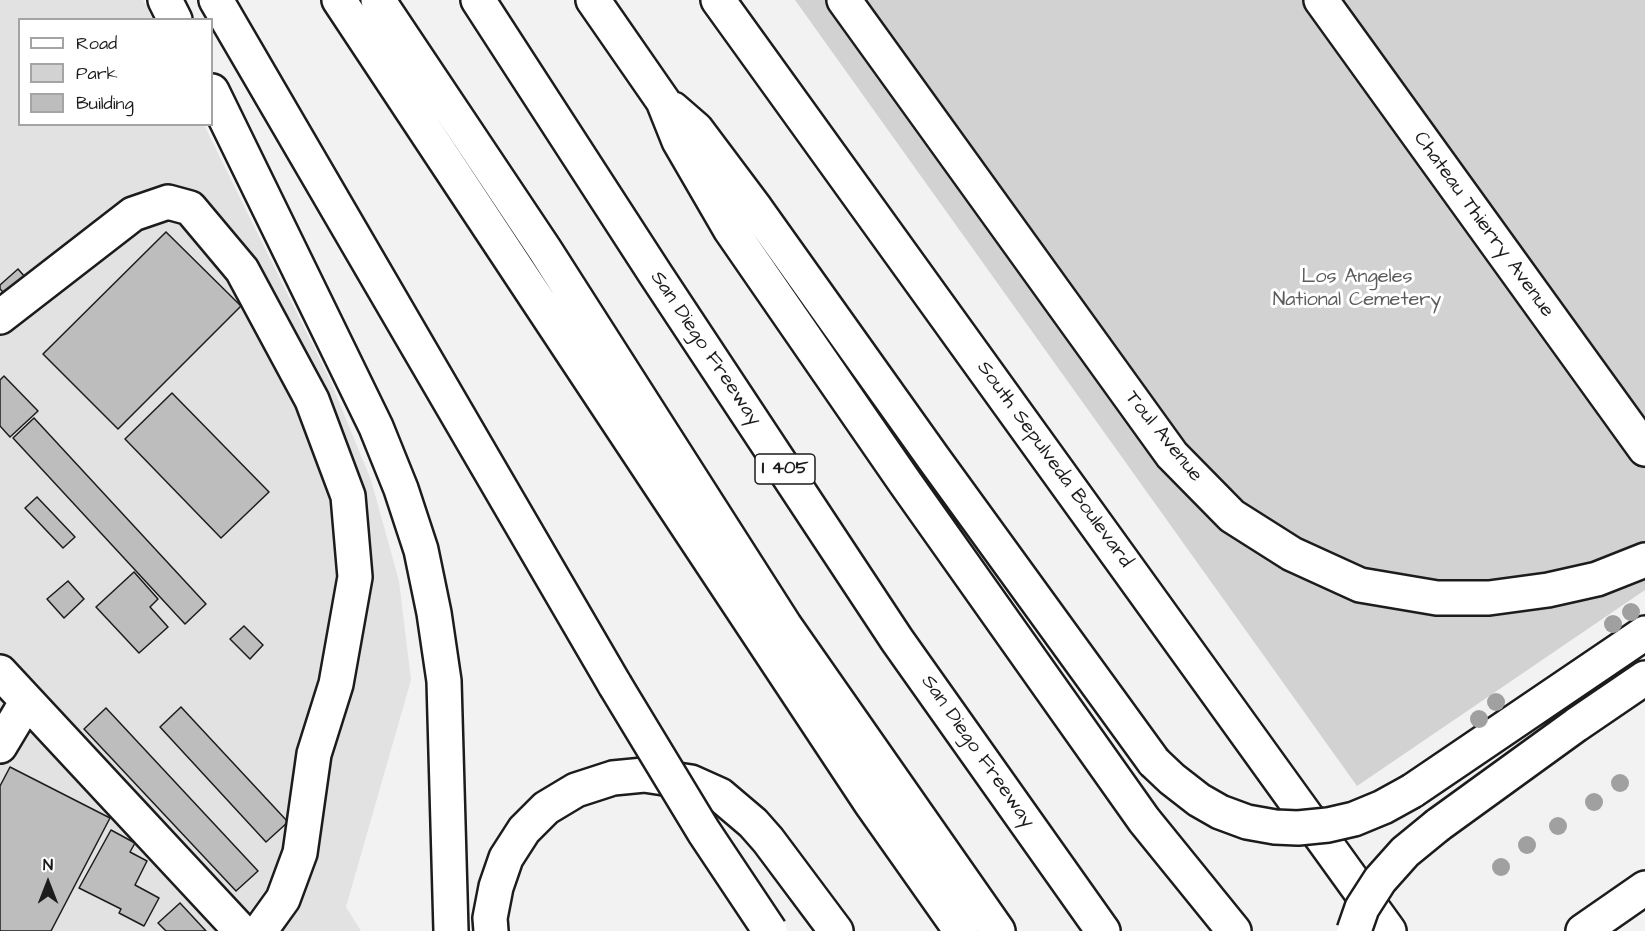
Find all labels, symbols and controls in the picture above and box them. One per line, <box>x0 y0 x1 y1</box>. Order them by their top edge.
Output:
legend <box>18 18 213 126</box>
text: Road <box>76 31 117 56</box>
text: Park <box>76 61 118 86</box>
text: Building <box>76 91 134 116</box>
street label: Chateau Thierry Avenue <box>1408 127 1558 323</box>
park label: Los Angeles National Cemetery <box>1273 266 1441 313</box>
street label: San Diego Freeway <box>644 267 766 431</box>
street label: South Sepulveda Boulevard <box>971 357 1137 573</box>
street label: Toul Avenue <box>1119 387 1207 487</box>
road number: I 405 <box>755 454 815 484</box>
street label: San Diego Freeway <box>915 671 1039 833</box>
north arrow <box>18 853 78 913</box>
text: N <box>43 854 53 876</box>

